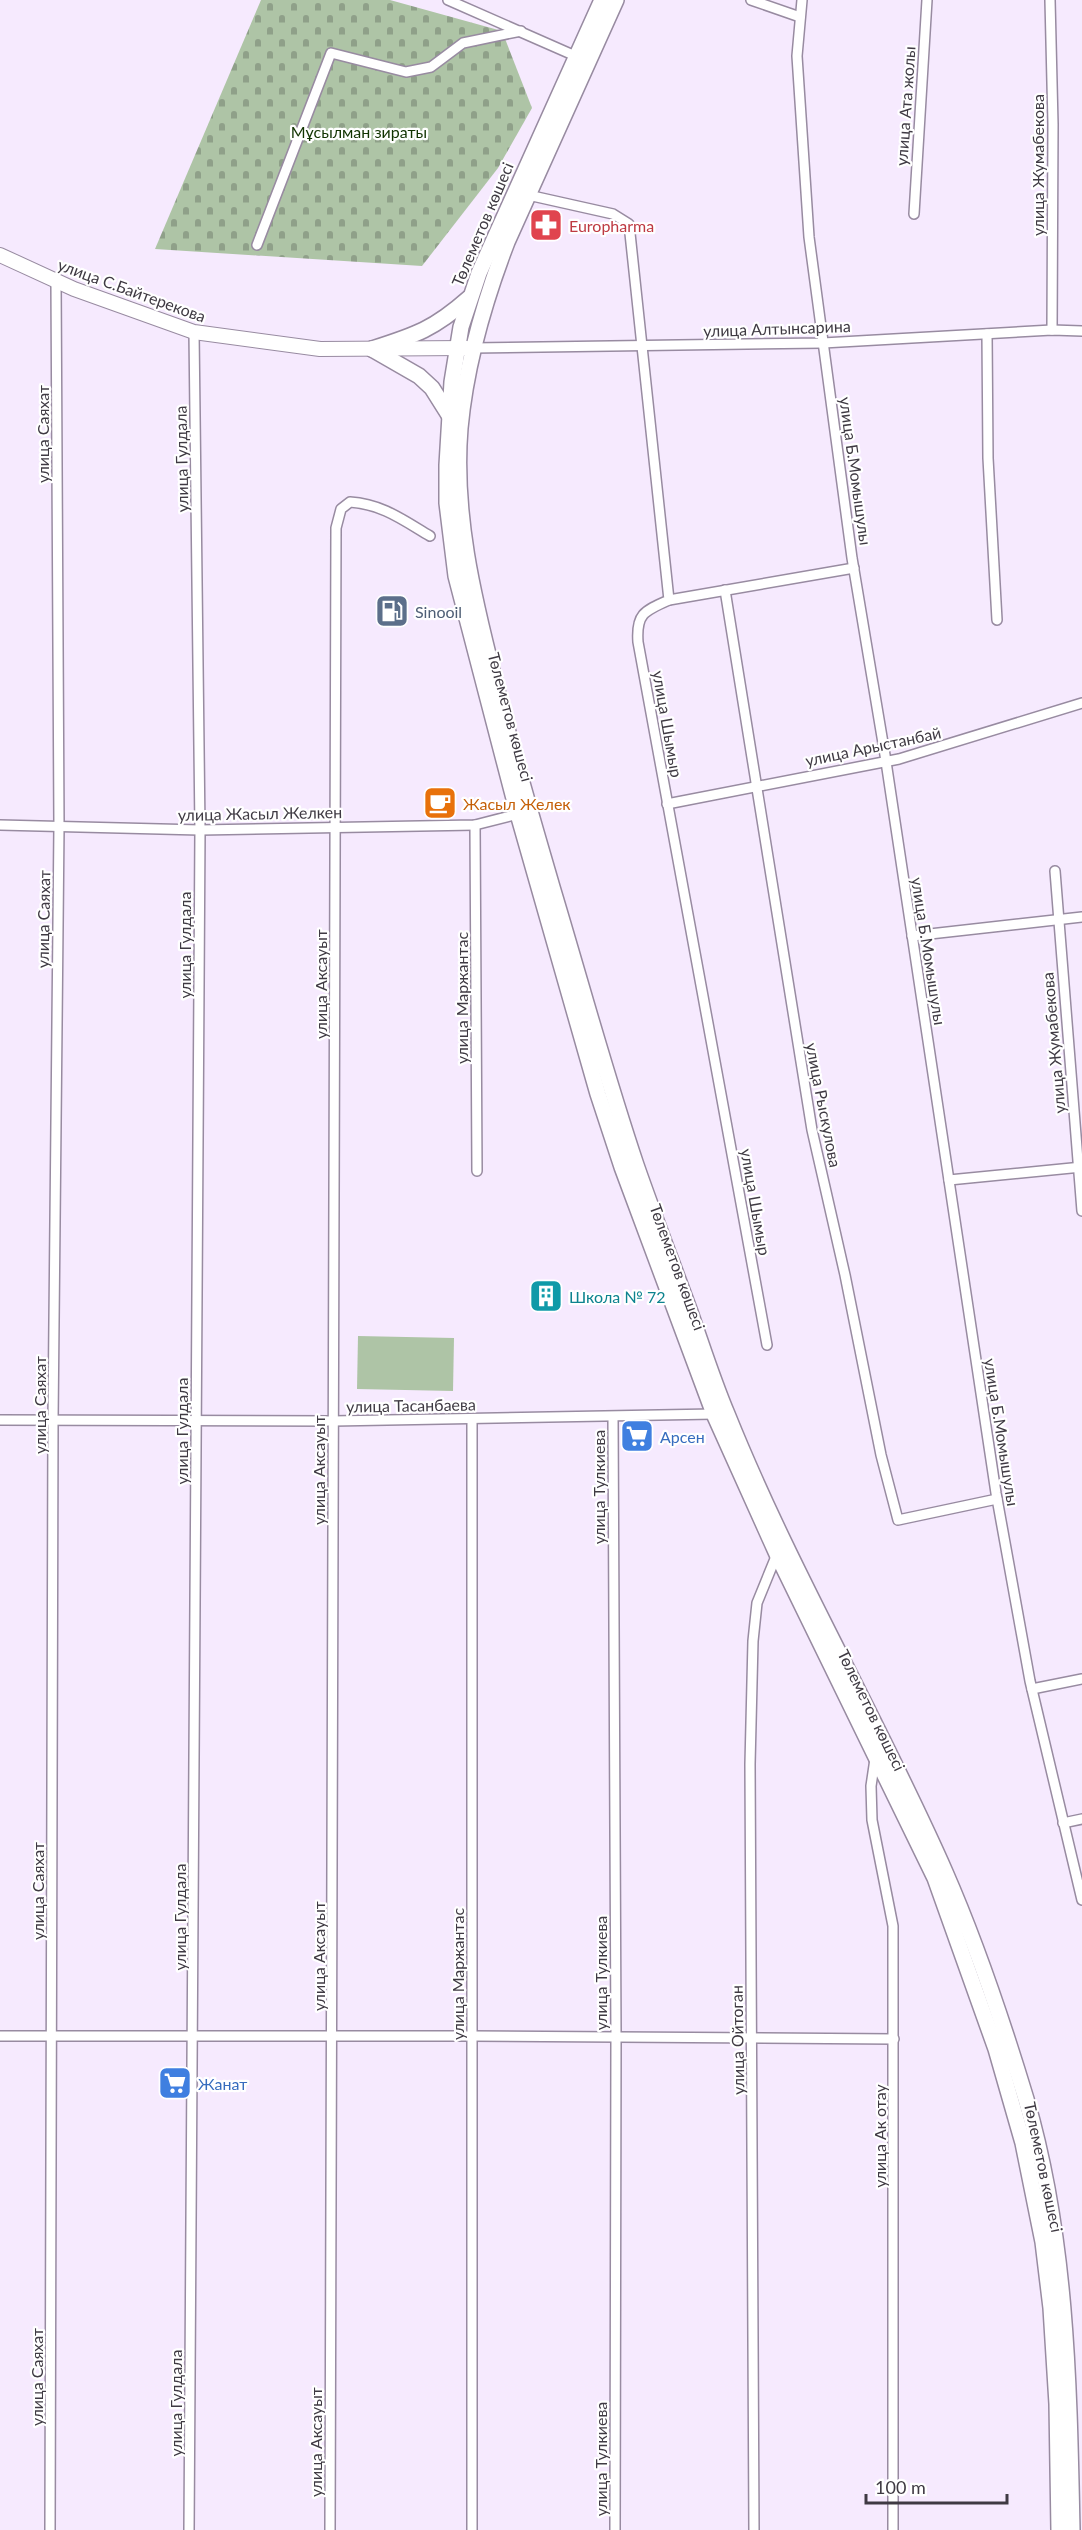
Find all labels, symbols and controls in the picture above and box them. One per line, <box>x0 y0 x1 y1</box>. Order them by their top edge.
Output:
street label: улица Ата жолы <box>891 46 919 166</box>
street label: улица Жумабекова <box>1028 94 1047 236</box>
park label: Мұсылман зираты <box>291 122 427 141</box>
street label: Төлеметов көшесі <box>447 159 517 289</box>
pharmacy icon: Europharma <box>528 207 564 243</box>
place label: Europharma <box>569 216 654 235</box>
street label: улица С.Байтерекова <box>56 254 208 326</box>
street label: улица Алтынсарина <box>703 316 851 340</box>
street label: улица Саяхат <box>33 385 52 483</box>
street label: улица Б.Момышулы <box>836 396 876 546</box>
street label: улица Гулдала <box>171 405 191 513</box>
fuel station icon: Sinooil <box>374 593 410 629</box>
place label: Sinooil <box>415 602 462 621</box>
street label: Төлеметов көшесі <box>485 650 537 784</box>
street label: улица Шымыр <box>649 669 687 779</box>
street label: улица Арыстанбай <box>803 722 943 770</box>
cafe icon: Жасыл Желек <box>422 785 458 821</box>
place label: Жасыл Желек <box>463 794 571 813</box>
street label: улица Жасыл Желкен <box>178 802 342 824</box>
street label: улица Саяхат <box>33 870 53 968</box>
street label: улица Б.Момышулы <box>908 876 950 1026</box>
street label: улица Гулдала <box>175 892 194 998</box>
street label: улица Аксауыт <box>311 929 330 1039</box>
street label: улица Маржантас <box>452 932 471 1064</box>
street label: улица Жумабекова <box>1037 972 1069 1114</box>
street label: улица Рыскулова <box>803 1041 845 1169</box>
street label: улица Шымыр <box>737 1147 775 1257</box>
street label: Төлеметов көшесі <box>646 1201 710 1333</box>
building icon: Школа № 72 <box>528 1278 564 1314</box>
place label: Школа № 72 <box>569 1287 665 1306</box>
street label: улица Саяхат <box>30 1356 49 1454</box>
street label: улица Б.Момышулы <box>981 1357 1023 1507</box>
street label: улица Гулдала <box>172 1378 191 1484</box>
street label: улица Тасанбаева <box>346 1394 476 1416</box>
street label: улица Аксауыт <box>309 1415 328 1525</box>
supermarket icon: Арсен <box>619 1418 655 1454</box>
place label: Арсен <box>660 1427 705 1446</box>
street label: улица Тулкиева <box>589 1430 608 1544</box>
street label: Төлеметов көшесі <box>834 1646 910 1774</box>
street label: улица Саяхат <box>28 1842 47 1940</box>
street label: улица Гулдала <box>170 1864 189 1970</box>
street label: улица Аксауыт <box>309 1901 328 2011</box>
street label: улица Маржантас <box>448 1908 467 2040</box>
street label: улица Тулкиева <box>591 1916 610 2030</box>
street label: улица Ойтоган <box>727 1985 747 2095</box>
supermarket icon: Жанат <box>157 2065 193 2101</box>
place label: Жанат <box>198 2074 247 2093</box>
street label: улица Ак отау <box>870 2083 889 2188</box>
street label: Төлеметов көшесі <box>1021 2100 1067 2234</box>
street label: улица Саяхат <box>27 2328 46 2426</box>
street label: улица Гулдала <box>166 2350 185 2456</box>
street label: улица Аксауыт <box>306 2387 325 2497</box>
street label: улица Тулкиева <box>591 2402 610 2516</box>
scale bar <box>866 2467 1007 2505</box>
text: 100 m <box>875 2476 926 2498</box>

